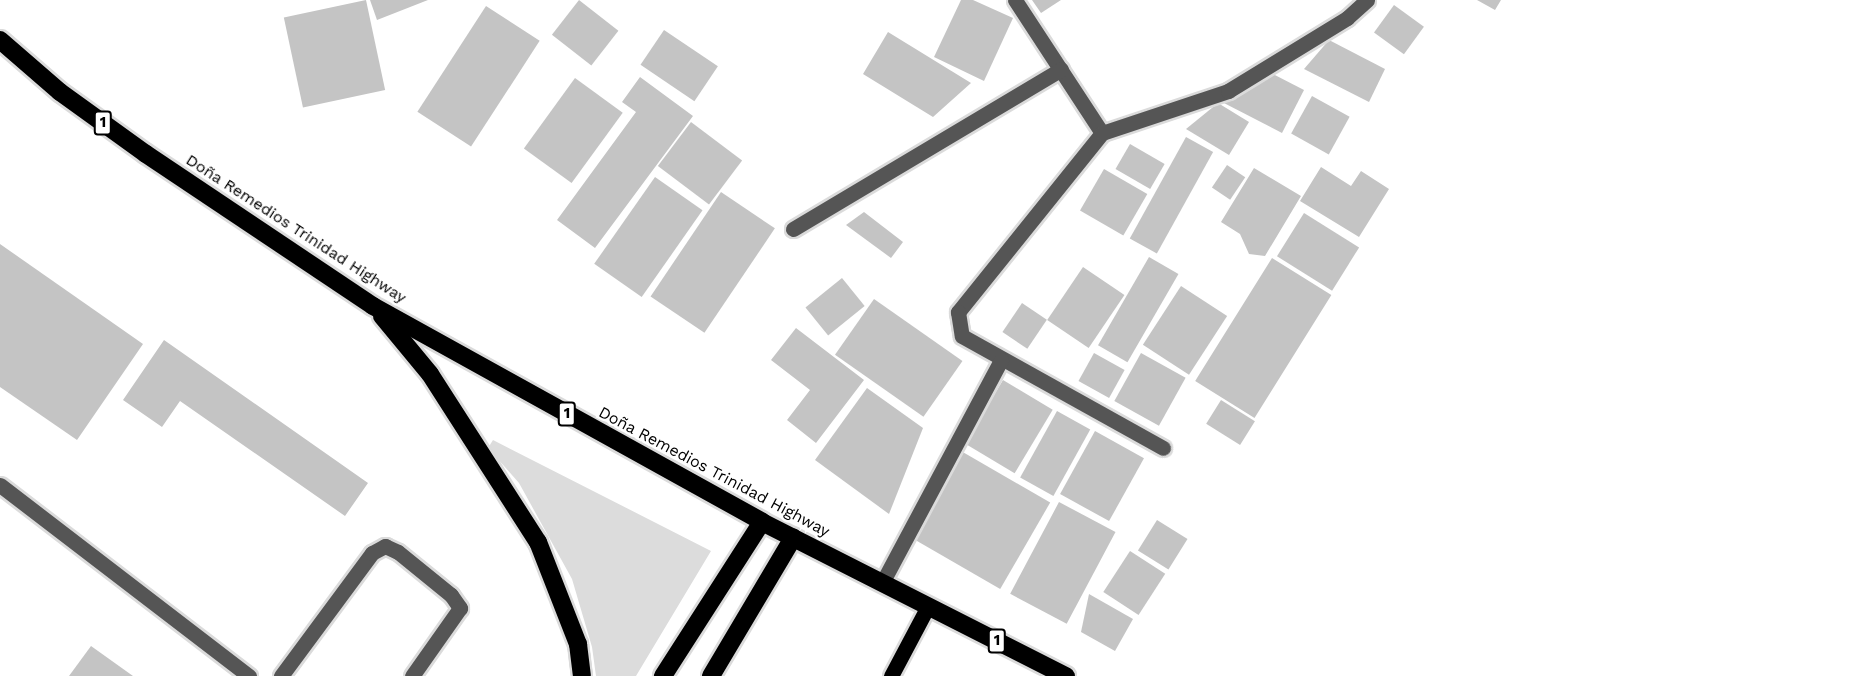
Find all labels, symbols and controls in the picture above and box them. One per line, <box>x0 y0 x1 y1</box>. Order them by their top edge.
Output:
road number: 1 <box>92 111 114 135</box>
street label: Doña Remedios Trinidad Highway <box>182 150 410 308</box>
road number: 1 <box>556 402 578 426</box>
street label: Doña Remedios Trinidad Highway <box>595 403 833 541</box>
road number: 1 <box>986 629 1008 653</box>

